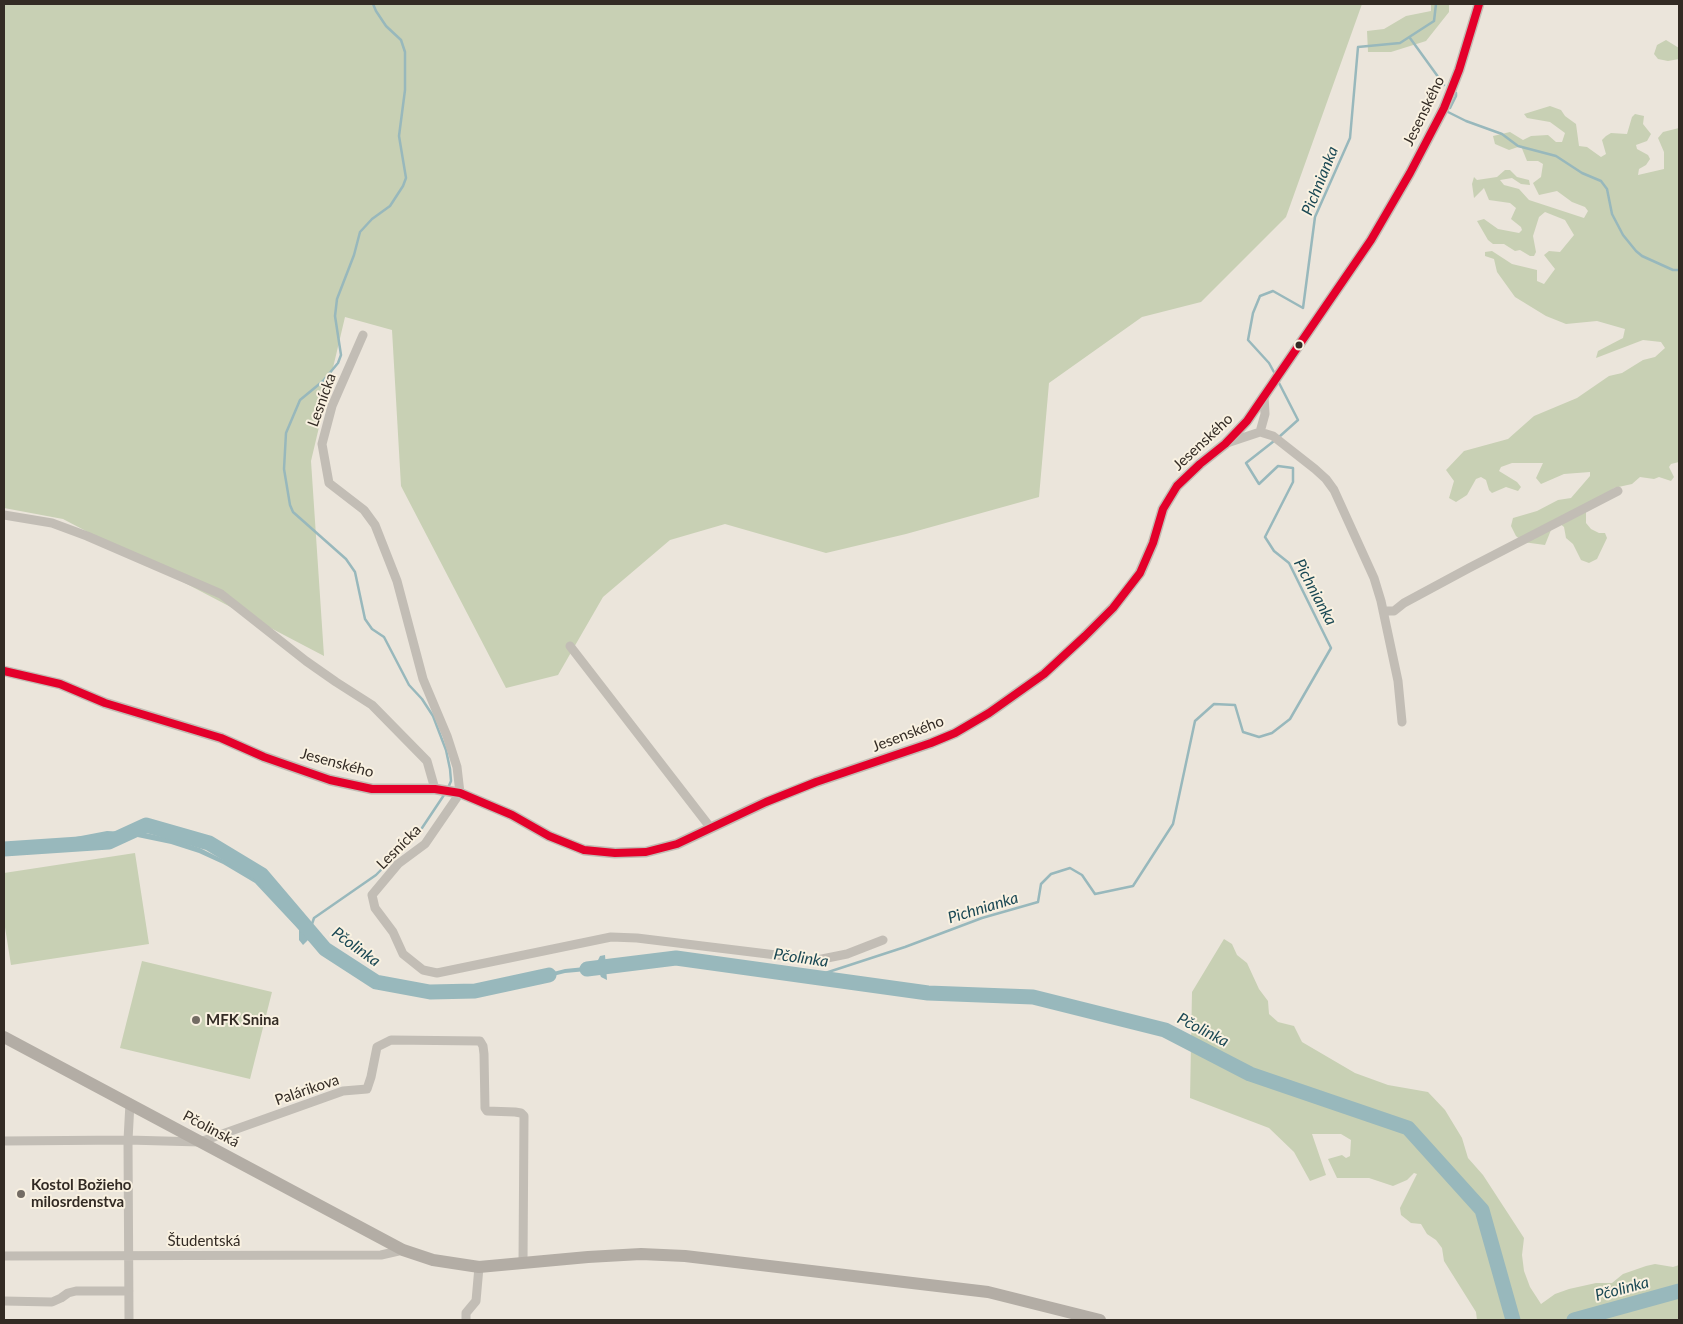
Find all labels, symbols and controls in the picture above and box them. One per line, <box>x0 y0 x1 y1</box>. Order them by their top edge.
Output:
street label: Jesenského <box>1399 73 1449 149</box>
water label: Pichnianka <box>1298 144 1342 218</box>
unlabelled marker <box>1294 340 1304 350</box>
street label: Lesnícka <box>304 371 340 429</box>
street label: Jesenského <box>1169 410 1237 474</box>
water label: Pichnianka <box>1289 555 1341 629</box>
street label: Jesenského <box>870 712 946 756</box>
street label: Jesenského <box>298 745 376 781</box>
street label: Lesnícka <box>373 821 425 873</box>
water label: Pichnianka <box>945 888 1021 928</box>
water label: Pčolinka <box>328 923 384 971</box>
water label: Pčolinka <box>772 945 830 971</box>
water label: Pčolinka <box>1174 1009 1232 1051</box>
place label: MFK Snina <box>206 1011 279 1029</box>
marker: MFK Snina <box>190 1014 202 1026</box>
street label: Palárikova <box>272 1071 342 1109</box>
street label: Pčolinská <box>180 1107 242 1151</box>
place label: Kostol Božieho milosrdenstva <box>31 1176 131 1211</box>
marker: Kostol Božieho milosrdenstva <box>15 1188 27 1200</box>
street label: Študentská <box>167 1232 241 1250</box>
water label: Pčolinka <box>1593 1273 1651 1305</box>

